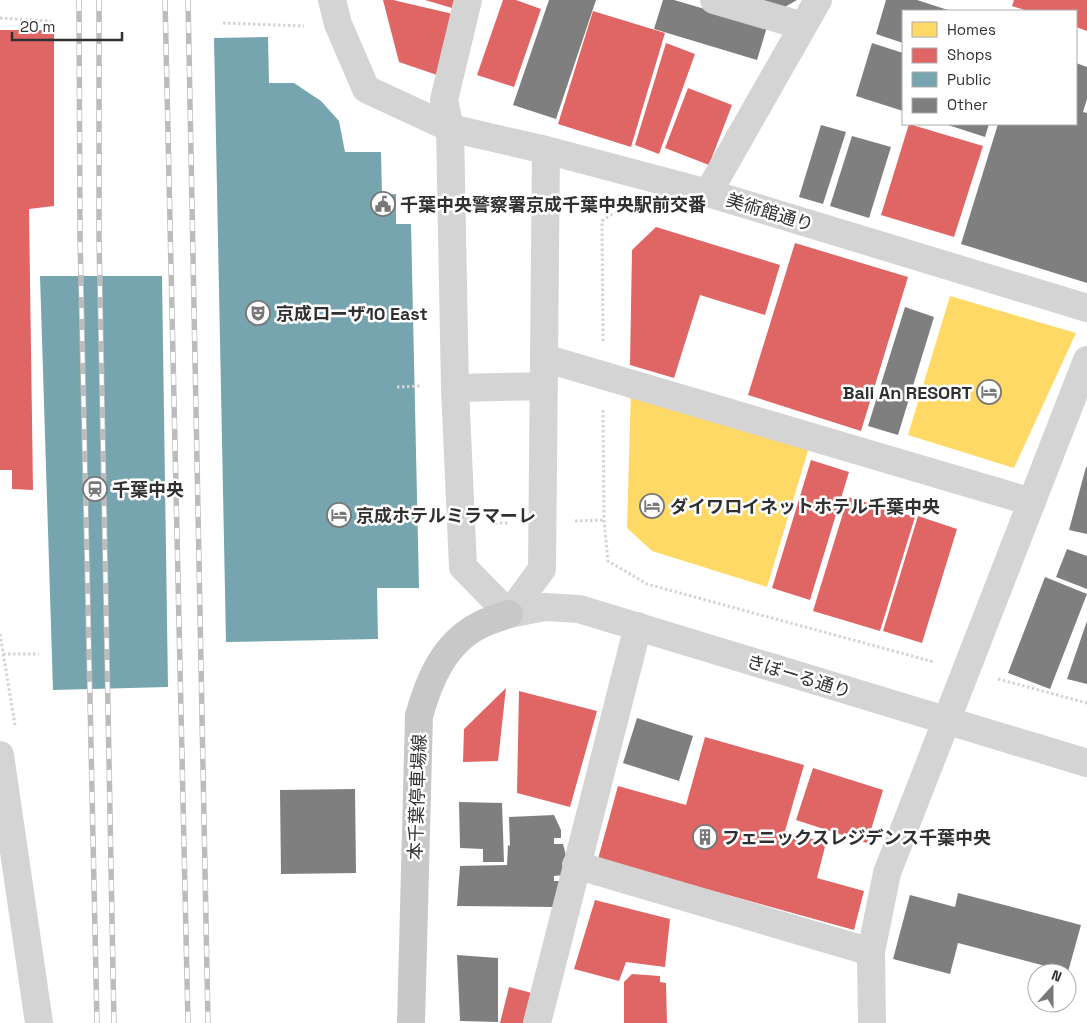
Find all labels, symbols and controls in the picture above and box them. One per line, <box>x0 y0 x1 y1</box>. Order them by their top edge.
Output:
scale bar <box>12 10 122 42</box>
legend <box>902 10 1077 125</box>
text: 20 m <box>20 17 55 36</box>
text: Homes <box>947 20 996 39</box>
text: Shops <box>947 45 992 64</box>
text: Public <box>947 70 991 89</box>
text: Other <box>947 95 988 114</box>
street label: 美術館通り <box>724 188 816 236</box>
public building icon: 千葉中央警察署京成千葉中央駅前交番 <box>370 191 396 217</box>
place label: 千葉中央警察署京成千葉中央駅前交番 <box>400 193 706 216</box>
theatre icon: 京成ローザ10 East <box>245 300 271 326</box>
place label: 京成ローザ10 East <box>276 302 428 325</box>
hotel icon: Bali An RESORT <box>976 379 1002 405</box>
place label: Bali An RESORT <box>842 381 972 404</box>
station icon: 千葉中央 <box>82 476 108 502</box>
place label: 千葉中央 <box>112 478 184 501</box>
hotel icon: ダイワロイネットホテル千葉中央 <box>639 493 665 519</box>
place label: ダイワロイネットホテル千葉中央 <box>670 495 940 518</box>
hotel icon: 京成ホテルミラマーレ <box>326 502 352 528</box>
place label: 京成ホテルミラマーレ <box>356 504 536 527</box>
street label: きぼーる通り <box>744 649 854 703</box>
street label: 本千葉停車場線 <box>403 734 431 860</box>
building icon: フェニックスレジデンス千葉中央 <box>692 824 718 850</box>
place label: フェニックスレジデンス千葉中央 <box>722 826 991 849</box>
north arrow <box>1027 963 1077 1013</box>
text: N <box>1049 966 1064 986</box>

